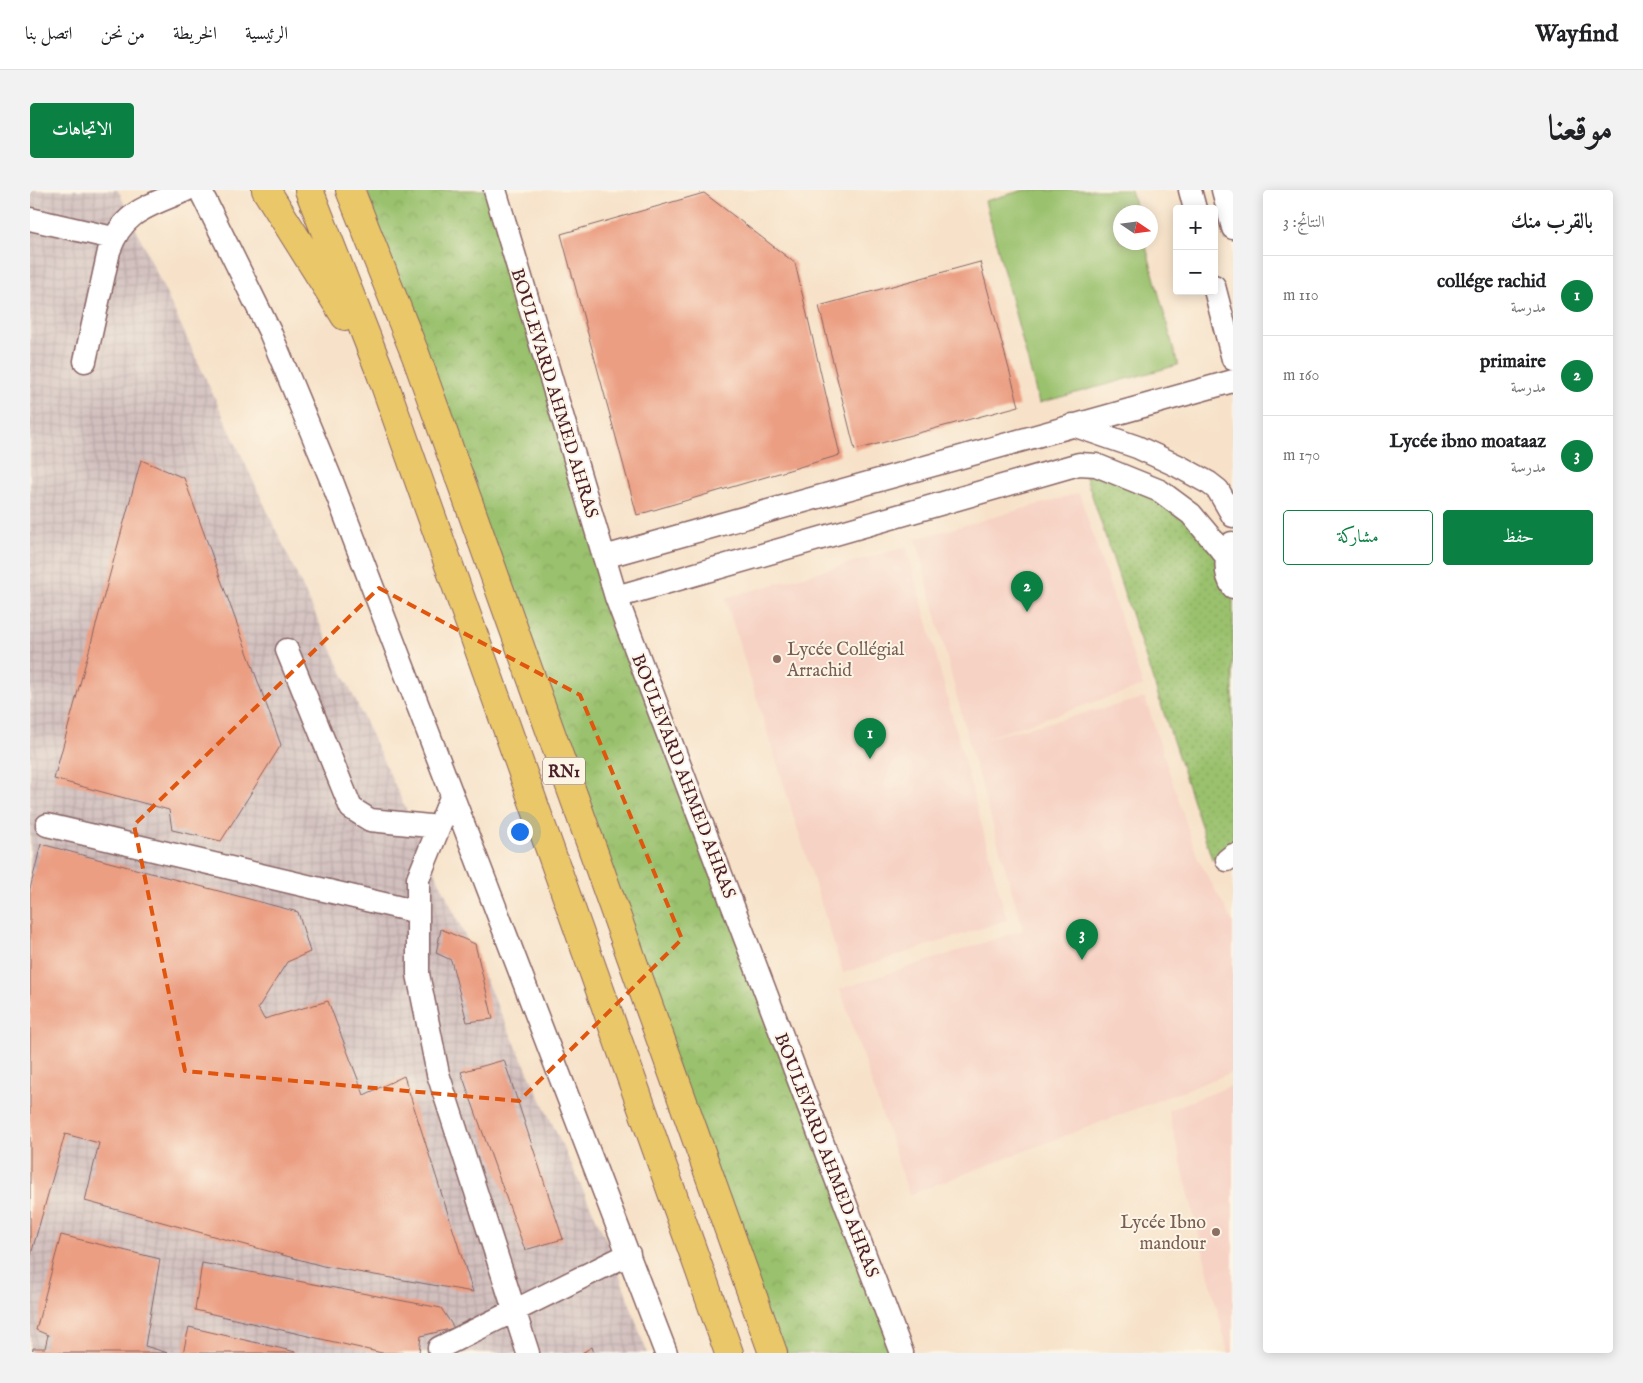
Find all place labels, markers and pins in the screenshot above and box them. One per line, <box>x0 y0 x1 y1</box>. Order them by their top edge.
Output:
pin: 2 <box>1011 571 1043 612</box>
place label: Lycée Collégial Arrachid <box>786 639 904 683</box>
marker: Lycée Collégial Arrachid <box>771 653 783 665</box>
pin: 1 <box>854 718 886 759</box>
pin: 3 <box>1066 919 1098 960</box>
place label: Lycée Ibno mandour <box>1120 1212 1206 1256</box>
marker: Lycée Ibno mandour <box>1210 1226 1222 1238</box>

